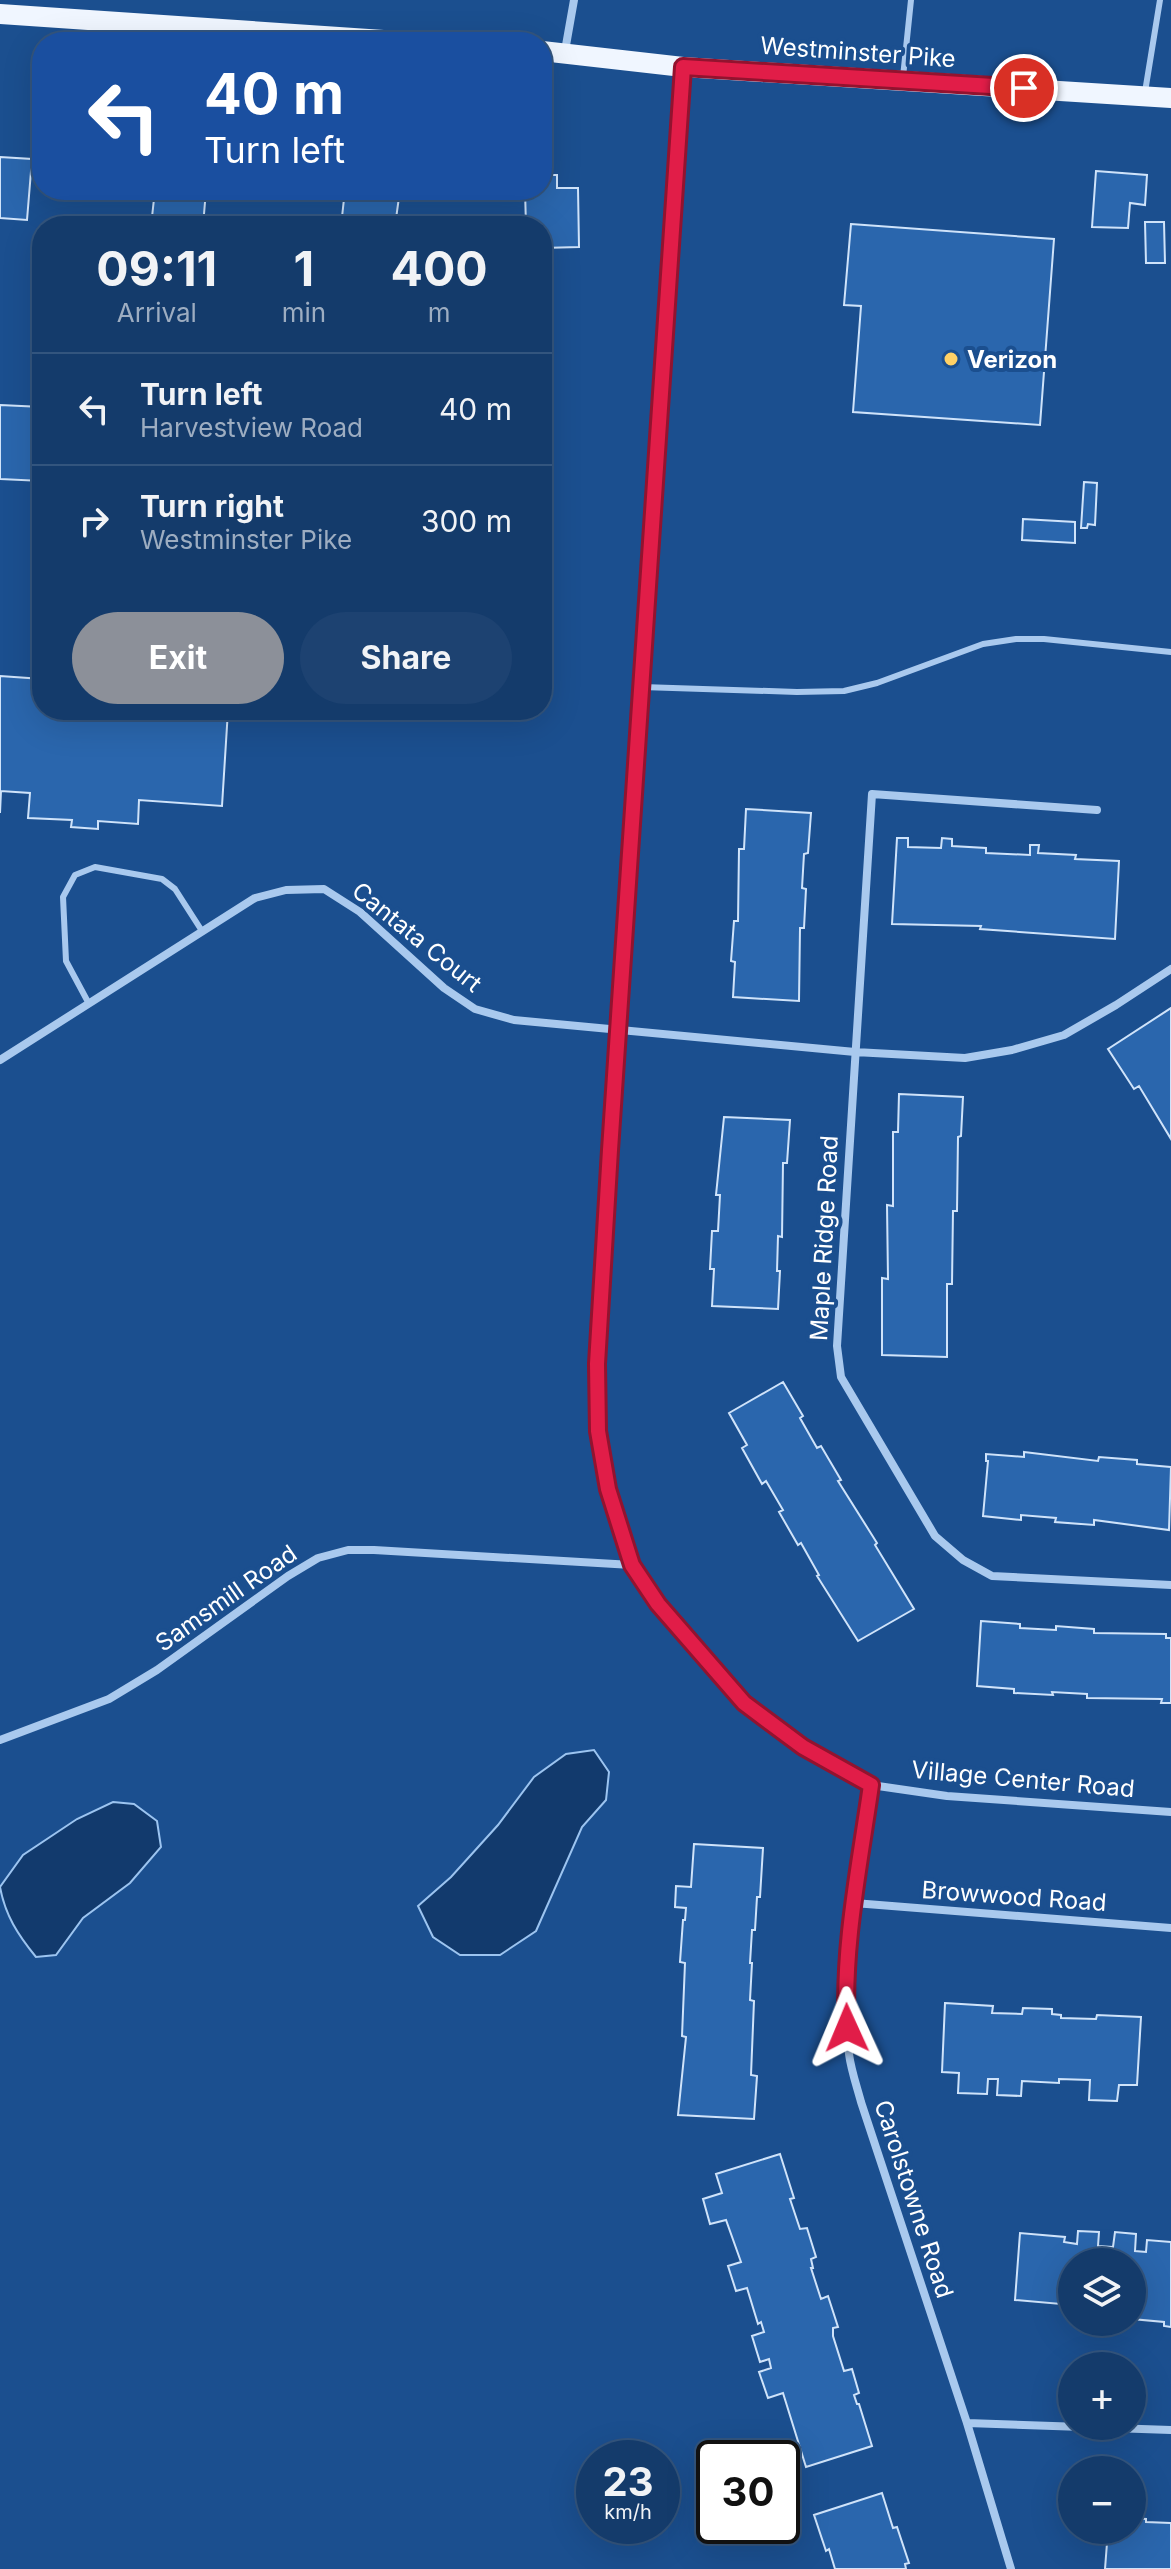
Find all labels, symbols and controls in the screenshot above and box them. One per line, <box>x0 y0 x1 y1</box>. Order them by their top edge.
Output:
street label: Westminster Pike <box>759 31 957 73</box>
pin <box>990 54 1058 122</box>
text: 40 m <box>204 60 344 128</box>
icon: left <box>72 64 176 168</box>
icon: arrive <box>1002 66 1046 110</box>
text: Turn left <box>204 128 345 172</box>
text: 09:11 <box>96 239 217 298</box>
text: 1 <box>294 239 314 298</box>
text: 400 <box>390 239 488 298</box>
text: Arrival <box>117 297 197 328</box>
text: min <box>282 297 326 328</box>
text: m <box>428 297 450 328</box>
place label: Verizon <box>967 345 1057 374</box>
marker: Verizon <box>942 350 960 368</box>
text: Turn left <box>140 376 262 412</box>
icon: left <box>72 387 116 431</box>
text: 40 m <box>439 391 512 427</box>
text: Harvestview Road <box>140 412 363 443</box>
text: Turn right <box>140 488 284 524</box>
icon: right <box>72 499 116 543</box>
text: 300 m <box>421 503 512 539</box>
text: Westminster Pike <box>140 524 352 555</box>
button: Exit <box>72 612 284 704</box>
button: Share <box>300 612 512 704</box>
street label: Cantata Court <box>346 876 488 998</box>
street label: Maple Ridge Road <box>804 1135 844 1341</box>
street label: Samsmill Road <box>150 1539 302 1657</box>
street label: Village Center Road <box>910 1755 1136 1803</box>
street label: Browwood Road <box>921 1875 1107 1917</box>
position arrow <box>805 1986 889 2070</box>
street label: Carolstowne Road <box>868 2096 960 2302</box>
map controls <box>1058 2248 1146 2544</box>
button: layers <box>1058 2248 1146 2336</box>
button: + <box>1058 2352 1146 2440</box>
speed limit sign: 30 <box>696 2440 800 2544</box>
button: − <box>1058 2456 1146 2544</box>
text: 23 <box>602 2457 654 2506</box>
text: km/h <box>604 2500 652 2524</box>

